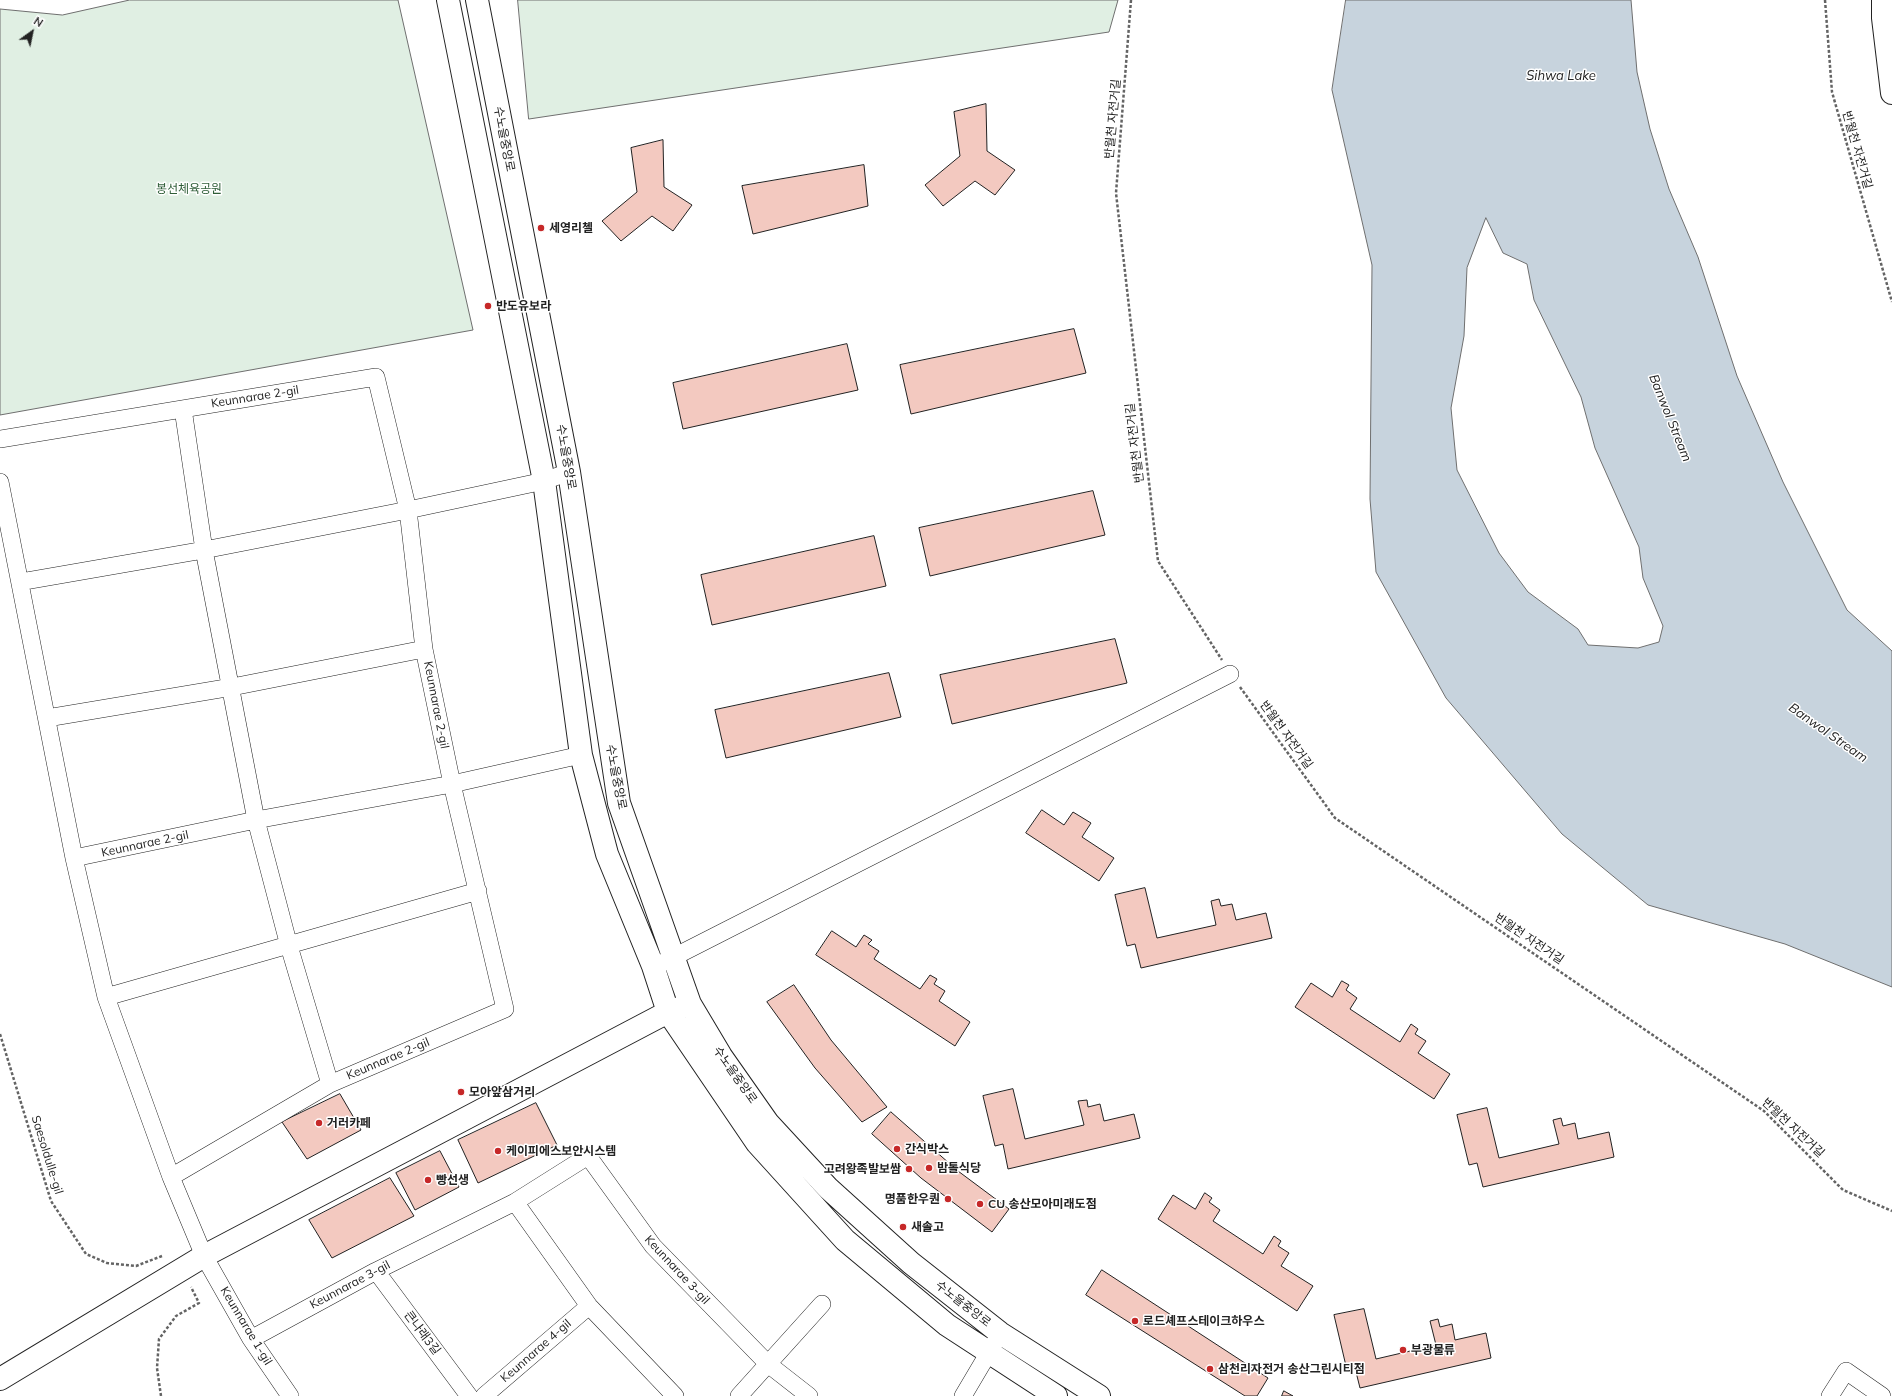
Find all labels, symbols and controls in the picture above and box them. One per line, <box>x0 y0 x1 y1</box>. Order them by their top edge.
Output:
north arrow <box>12 12 52 52</box>
text: N <box>31 14 46 30</box>
water label: Sihwa Lake <box>1526 68 1596 84</box>
street label: 반월천 자전거길 <box>1102 78 1124 160</box>
street label: 수노을중앙로 <box>491 105 517 173</box>
street label: 반월천 자전거길 <box>1839 109 1875 191</box>
park label: 봉선체육공원 <box>156 182 222 196</box>
place label: 세영리첼 <box>549 221 593 235</box>
marker: 세영리첼 <box>536 223 546 233</box>
place label: 반도유보라 <box>496 299 551 313</box>
marker: 반도유보라 <box>483 301 493 311</box>
water label: Banwol Stream <box>1645 372 1695 464</box>
street label: Keunnarae 2-gil <box>210 383 300 411</box>
street label: 반월천 자전거길 <box>1123 402 1147 484</box>
street label: 수노을중앙로 <box>553 423 579 491</box>
street label: Keunnarae 2-gil <box>420 660 452 750</box>
street label: 반월천 자전거길 <box>1257 698 1315 772</box>
water label: Banwol Stream <box>1785 700 1871 766</box>
street label: 수노을중앙로 <box>603 743 629 811</box>
street label: Keunnarae 2-gil <box>100 828 190 860</box>
street label: 반월천 자전거길 <box>1492 911 1566 967</box>
street label: Keunnarae 2-gil <box>344 1035 432 1083</box>
street label: 수노을중앙로 <box>710 1044 760 1106</box>
place label: 모아앞삼거리 <box>469 1085 535 1099</box>
marker: 모아앞삼거리 <box>456 1087 466 1097</box>
street label: 반월천 자전거길 <box>1759 1095 1827 1161</box>
street label: Saesoldulle-gil <box>28 1114 66 1196</box>
place label: 거러카페 <box>327 1116 371 1130</box>
marker: 거러카페 <box>314 1118 324 1128</box>
place label: 간식박스 <box>905 1142 949 1156</box>
place label: 케이피에스보안시스템 <box>506 1144 616 1158</box>
marker: 간식박스 <box>892 1144 902 1154</box>
marker: 케이피에스보안시스템 <box>493 1146 503 1156</box>
place label: 밤톨식당 <box>937 1161 981 1175</box>
place label: 고려왕족발보쌈 <box>824 1162 901 1176</box>
marker: 밤톨식당 <box>924 1163 934 1173</box>
marker: 고려왕족발보쌈 <box>904 1164 914 1174</box>
place label: 빵선생 <box>436 1173 469 1187</box>
marker: 빵선생 <box>423 1175 433 1185</box>
place label: 명품한우퀀 <box>885 1192 940 1206</box>
marker: 명품한우퀀 <box>943 1194 953 1204</box>
place label: CU 송산모아미래도점 <box>988 1197 1097 1211</box>
marker: CU 송산모아미래도점 <box>975 1199 985 1209</box>
place label: 새솔고 <box>911 1220 944 1234</box>
marker: 새솔고 <box>898 1222 908 1232</box>
street label: Keunnarae 3-gil <box>641 1233 713 1307</box>
street label: Keunnarae 3-gil <box>307 1258 393 1312</box>
street label: 수노을중앙로 <box>932 1278 994 1330</box>
street label: Keunnarae 1-gil <box>217 1284 275 1368</box>
street label: 큰나래3길 <box>401 1308 443 1358</box>
place label: 로드셰프스테이크하우스 <box>1143 1314 1264 1328</box>
street label: Keunnarae 4-gil <box>498 1316 574 1386</box>
marker: 로드셰프스테이크하우스 <box>1130 1316 1140 1326</box>
place label: 부광물류 <box>1411 1343 1455 1357</box>
marker: 부광물류 <box>1398 1345 1408 1355</box>
place label: 삼천리자전거 송산그린시티점 <box>1218 1362 1365 1376</box>
marker: 삼천리자전거 송산그린시티점 <box>1205 1364 1215 1374</box>

